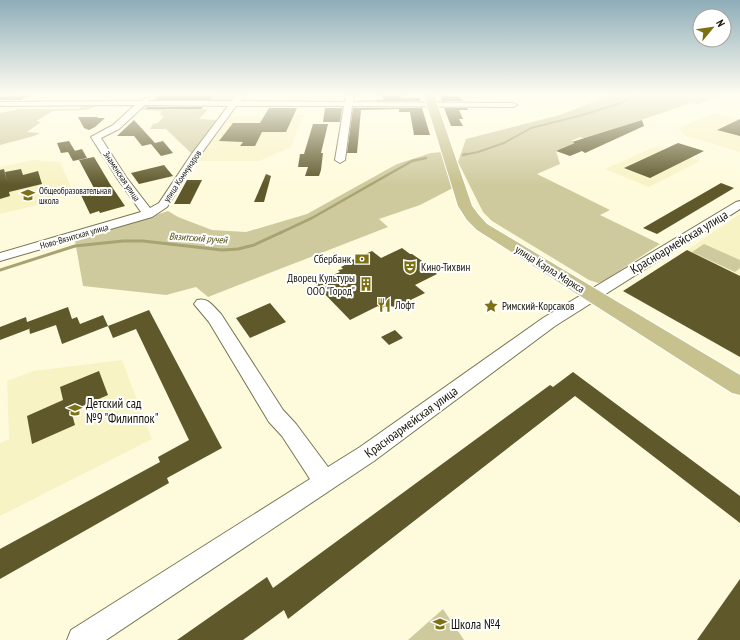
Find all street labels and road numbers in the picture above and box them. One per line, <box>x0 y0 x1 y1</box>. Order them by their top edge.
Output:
street label: улица Коммунаров <box>161 148 204 204</box>
street label: Знаменская улица <box>101 149 143 203</box>
street label: Красноармейская улица <box>627 206 731 278</box>
street label: Ново-Вязитская улица <box>39 221 110 251</box>
street label: улица Карла Маркса <box>513 242 587 296</box>
street label: Красноармейская улица <box>361 382 461 462</box>

